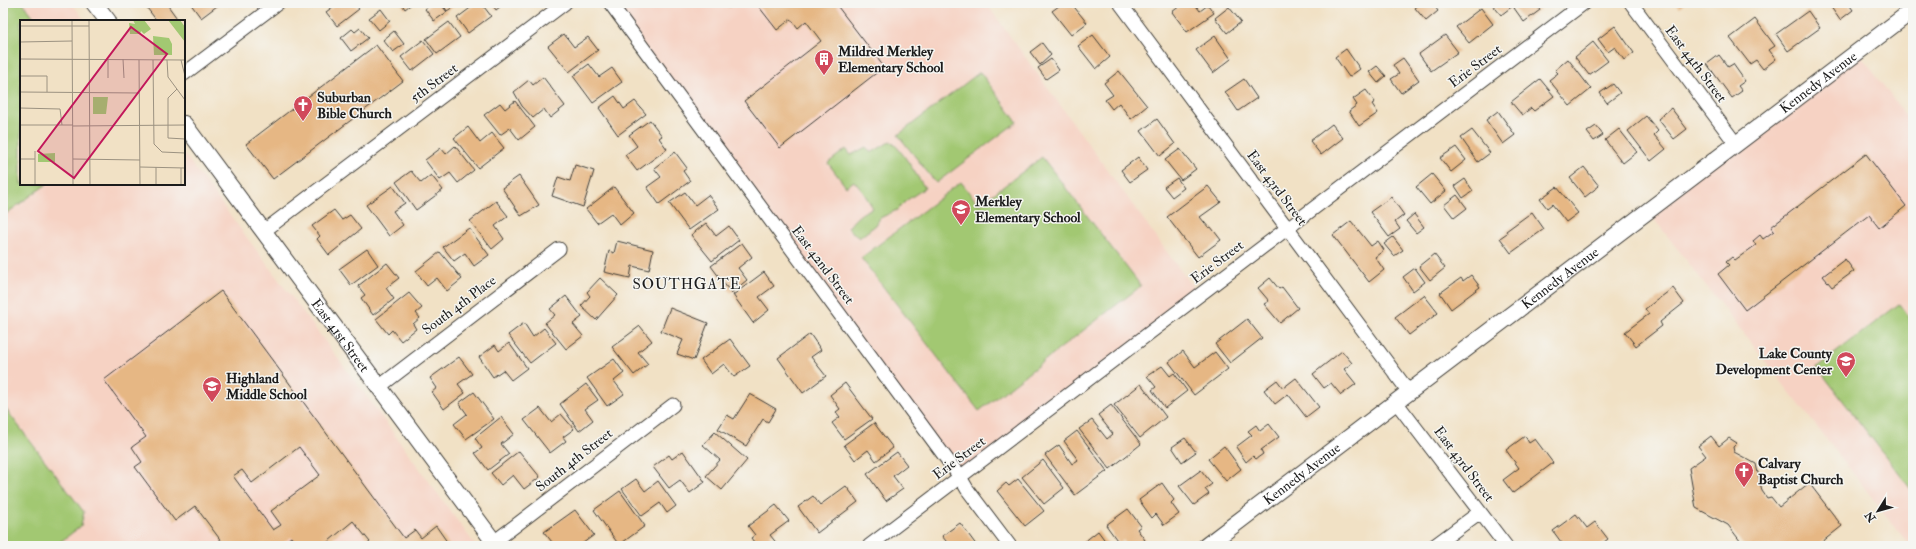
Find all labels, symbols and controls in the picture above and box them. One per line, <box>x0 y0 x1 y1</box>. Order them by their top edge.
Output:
inset map <box>20 20 185 185</box>
street label: East 44th Street <box>1662 22 1731 106</box>
street label: Erie Street <box>1445 40 1505 91</box>
place label: Mildred Merkley Elementary School <box>837 43 944 77</box>
street label: Kennedy Avenue <box>1776 47 1860 117</box>
building icon: Mildred Merkley Elementary School <box>813 48 835 76</box>
street label: 5th Street <box>407 59 461 106</box>
place label: Suburban Bible Church <box>317 89 392 122</box>
church icon: Suburban Bible Church <box>292 94 314 122</box>
street label: East 43rd Street <box>1243 147 1311 229</box>
place label: Merkley Elementary School <box>974 193 1081 227</box>
school or university icon: Merkley Elementary School <box>950 198 972 226</box>
street label: East 42nd Street <box>788 223 858 308</box>
street label: Erie Street <box>1187 236 1247 287</box>
street label: Kennedy Avenue <box>1518 243 1602 312</box>
street label: South 4th Place <box>419 272 499 338</box>
district label: SOUTHGATE <box>633 275 741 294</box>
street label: East 41st Street <box>308 295 374 376</box>
place label: Lake County Development Center <box>1716 345 1833 379</box>
school or university icon: Lake County Development Center <box>1835 350 1857 378</box>
place label: Highland Middle School <box>225 370 307 403</box>
school or university icon: Highland Middle School <box>201 375 223 403</box>
street label: East 43rd Street <box>1430 423 1498 505</box>
street label: South 4th Street <box>532 424 616 495</box>
street label: Erie Street <box>929 432 989 483</box>
street label: Kennedy Avenue <box>1260 439 1344 508</box>
place label: Calvary Baptist Church <box>1758 455 1844 489</box>
church icon: Calvary Baptist Church <box>1733 460 1755 488</box>
north arrow <box>1858 491 1898 531</box>
text: N <box>1862 508 1879 525</box>

